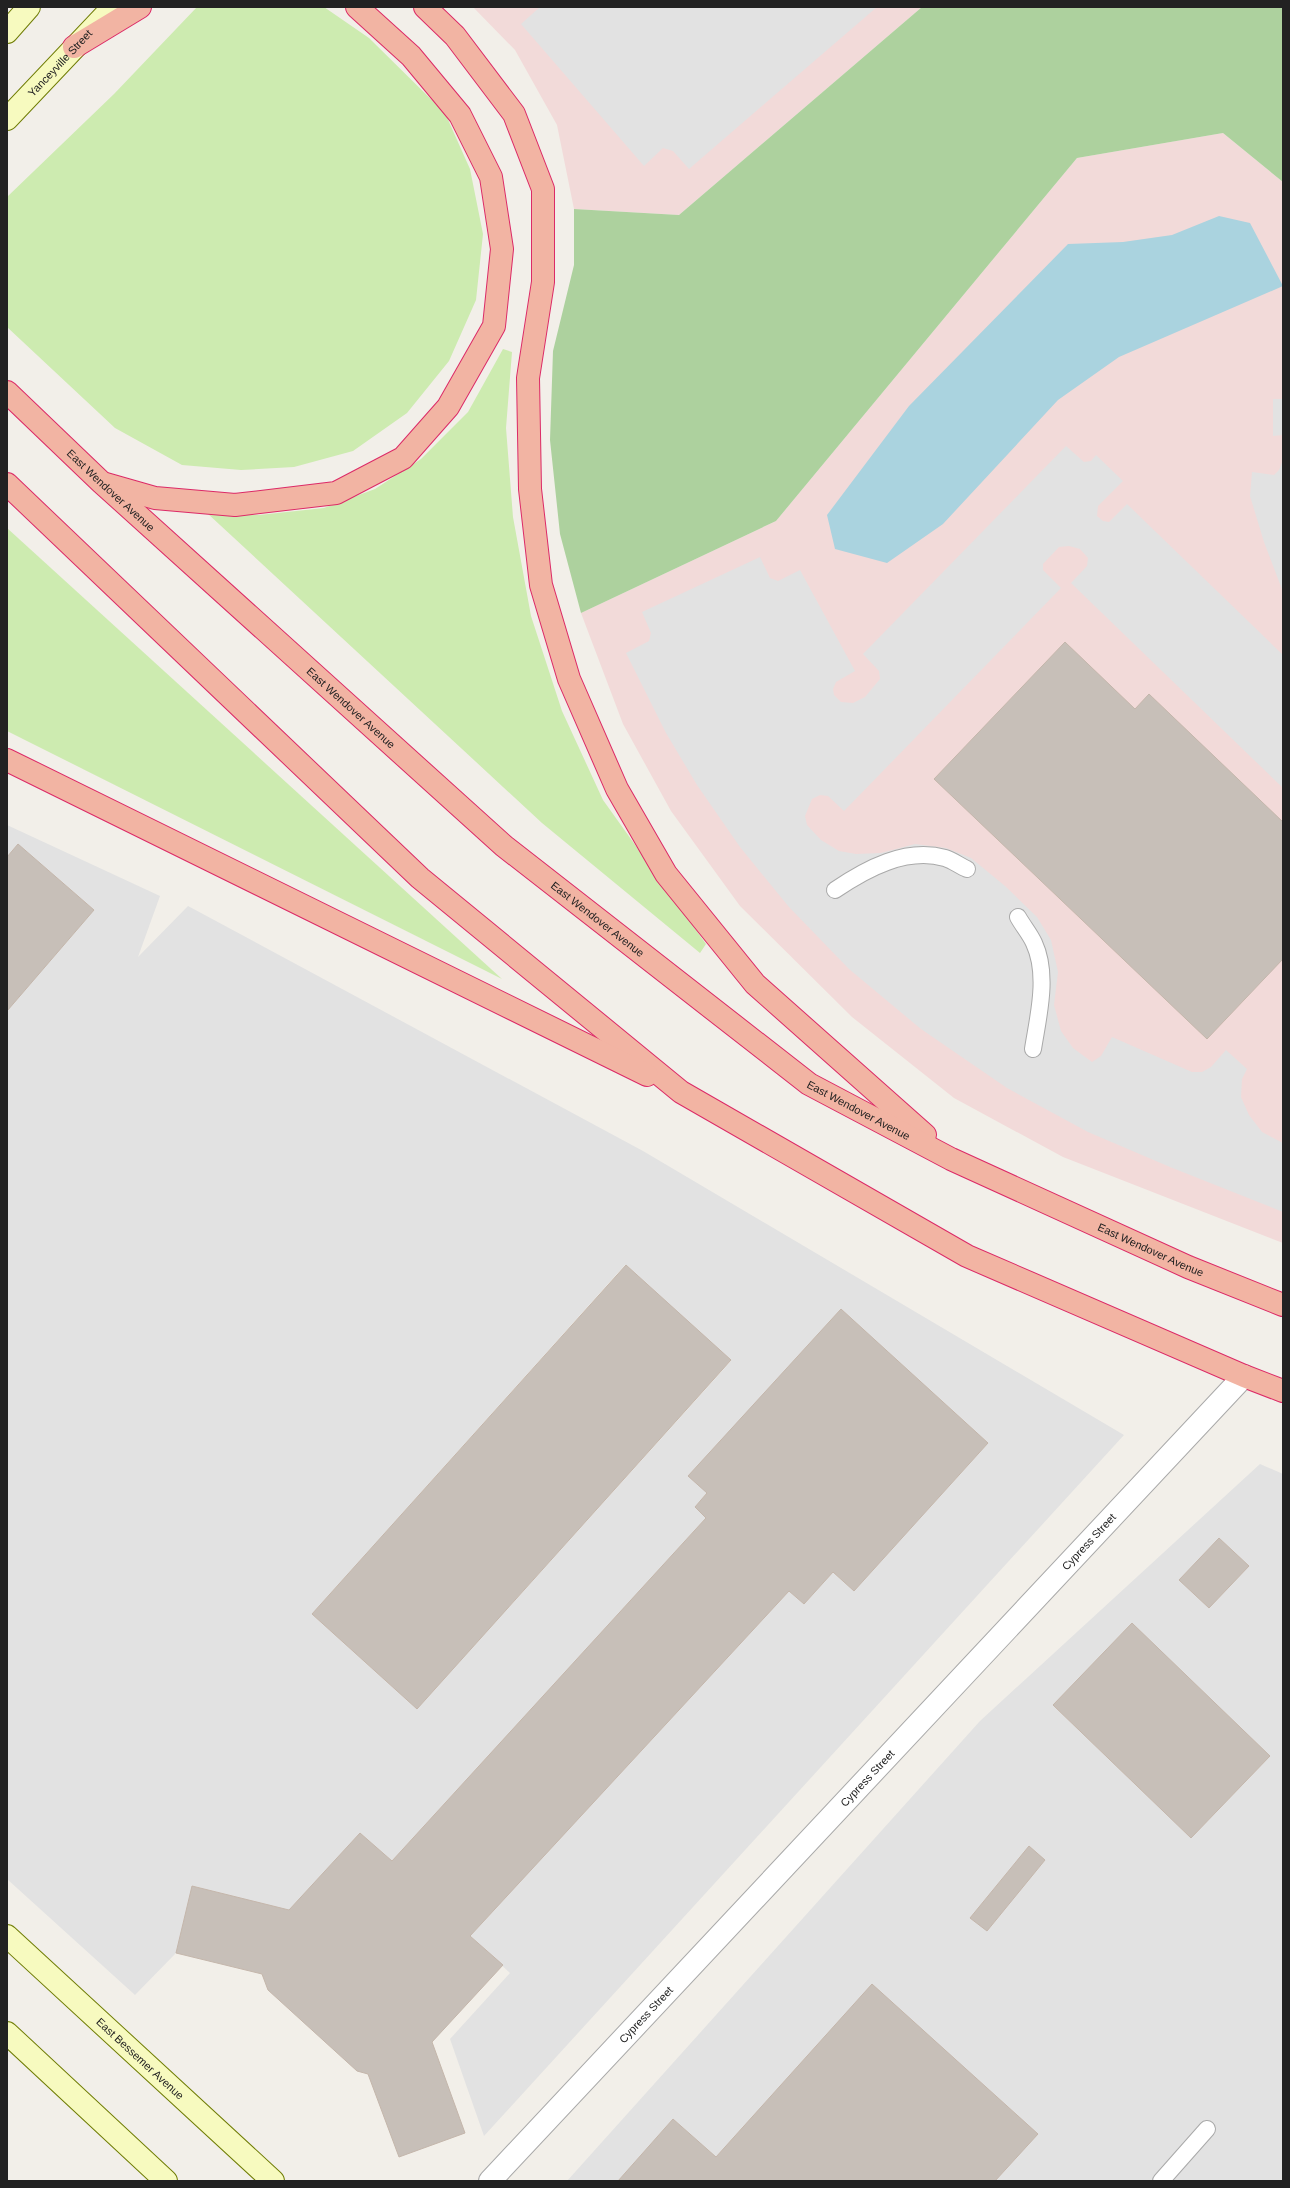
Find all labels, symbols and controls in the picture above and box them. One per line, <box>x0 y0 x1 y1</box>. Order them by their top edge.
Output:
street label: Yanceyville Street <box>26 27 94 99</box>
street label: East Wendover Avenue <box>65 447 157 534</box>
street label: East Wendover Avenue <box>304 665 398 751</box>
street label: East Wendover Avenue <box>549 879 647 959</box>
street label: East Wendover Avenue <box>805 1078 912 1142</box>
street label: East Wendover Avenue <box>1096 1221 1205 1279</box>
street label: Cypress Street <box>1060 1511 1118 1572</box>
street label: Cypress Street <box>838 1747 897 1809</box>
street label: Cypress Street <box>617 1984 675 2045</box>
street label: East Bessemer Avenue <box>94 2016 186 2102</box>

